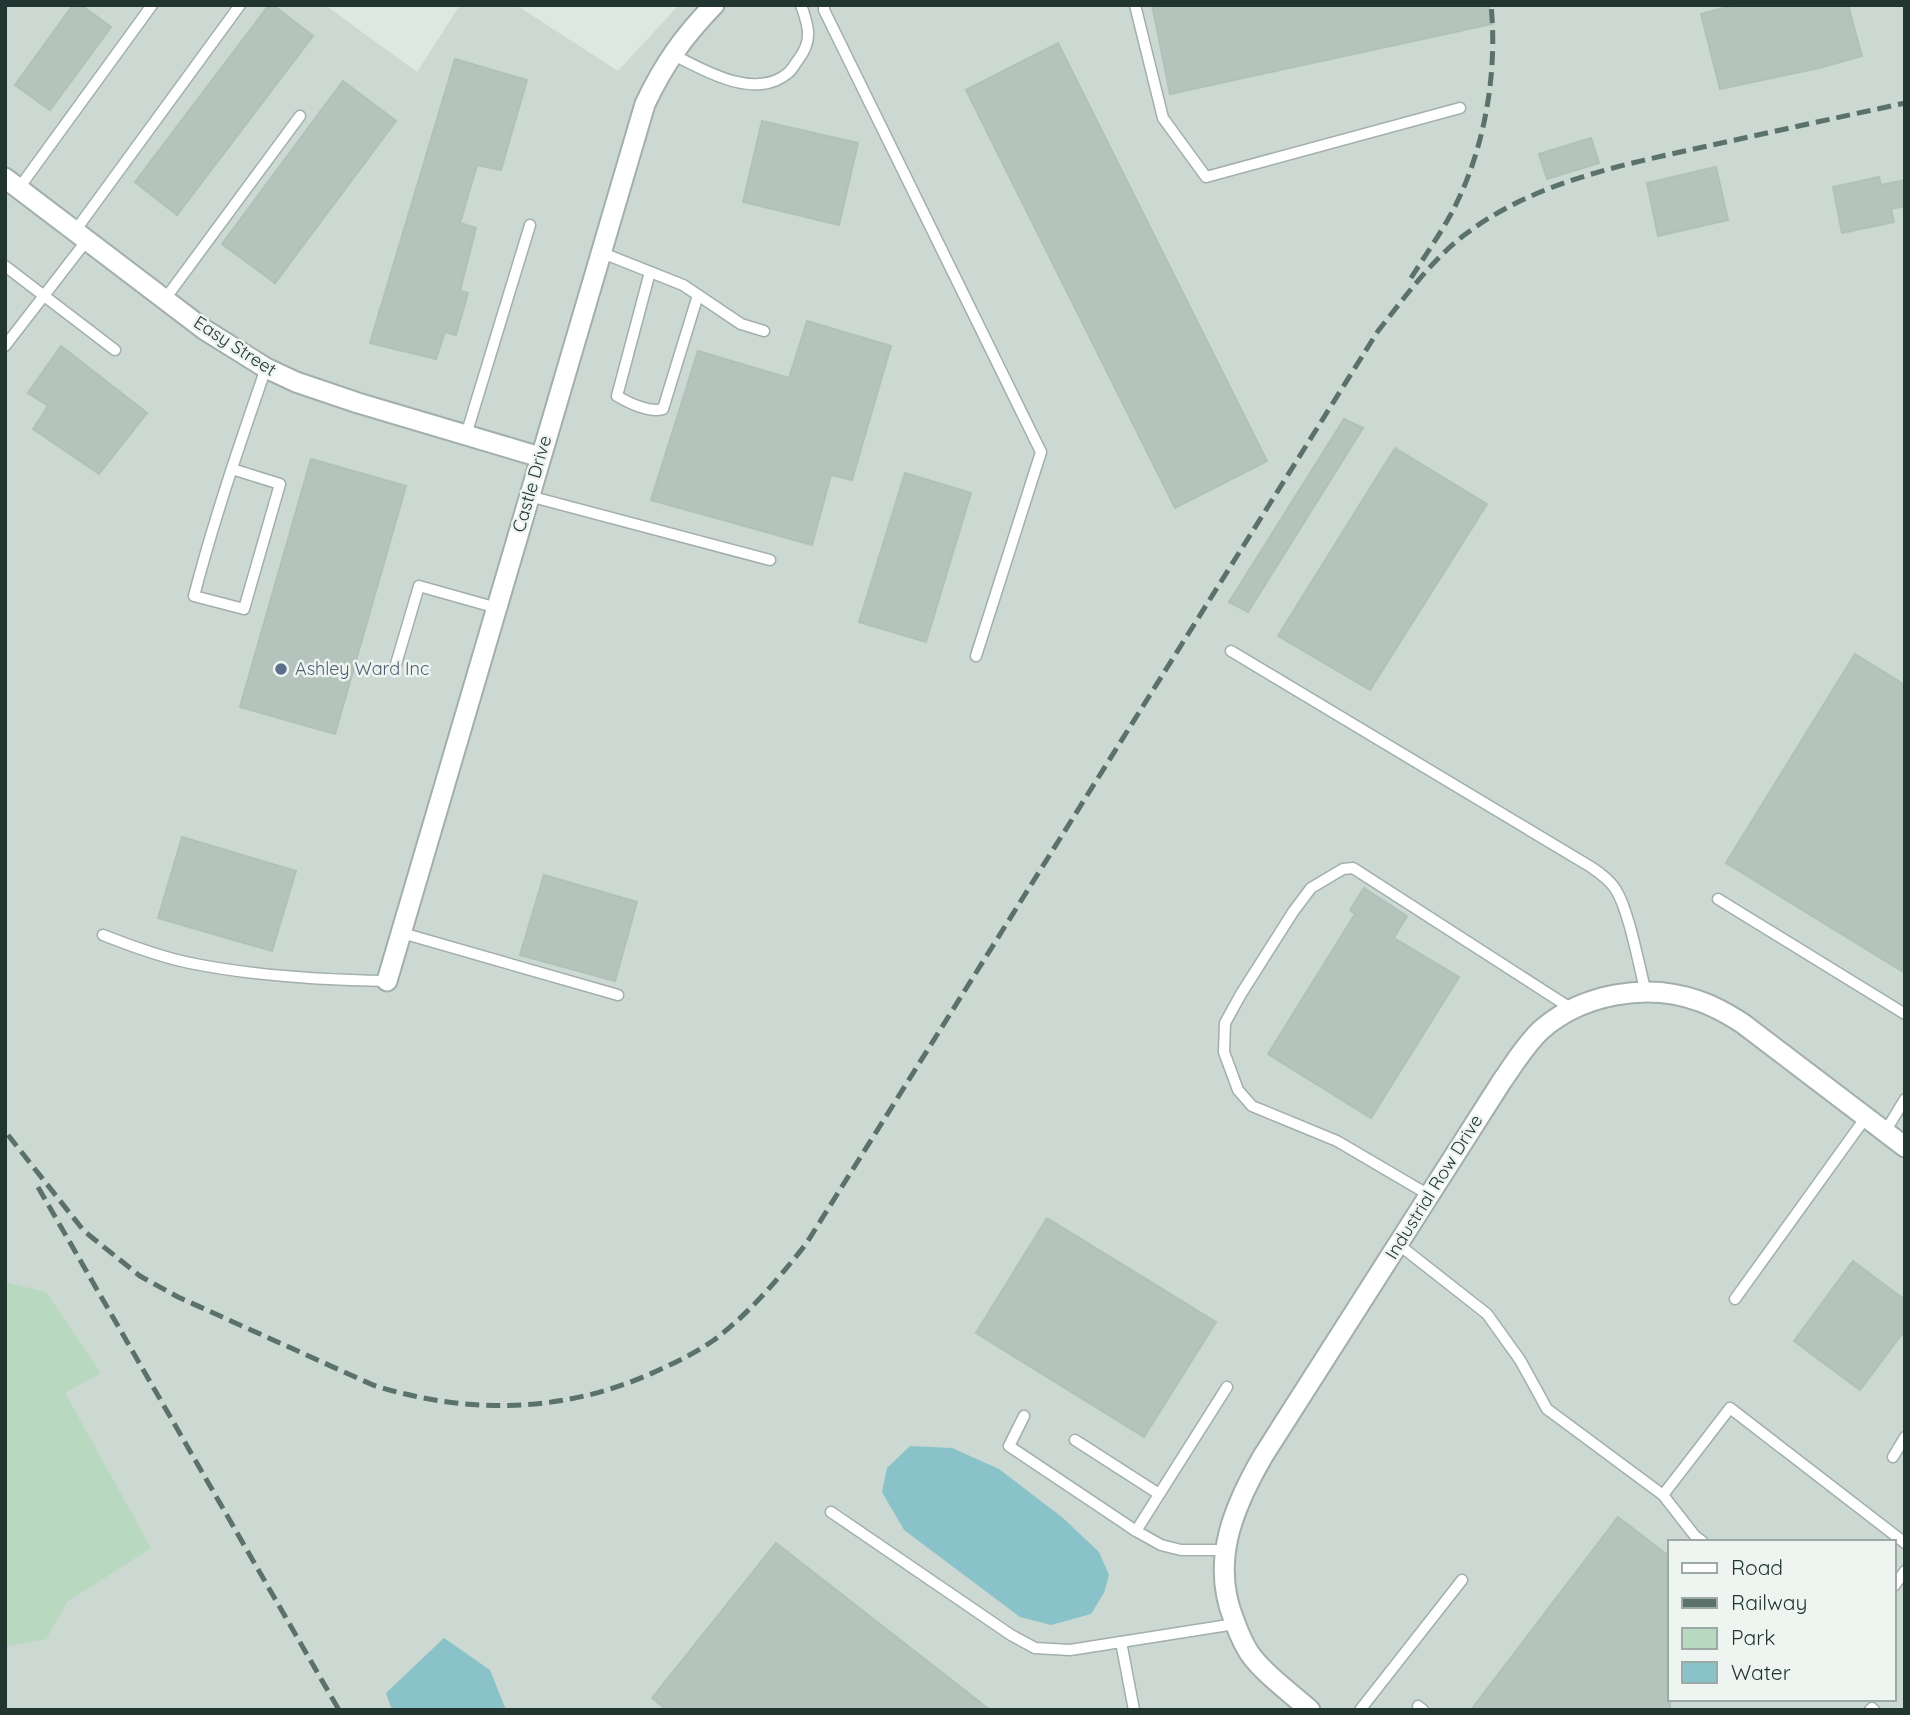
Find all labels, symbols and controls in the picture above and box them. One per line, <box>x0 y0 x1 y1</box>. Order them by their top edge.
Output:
street label: Easy Street <box>190 310 281 381</box>
street label: Castle Drive <box>507 433 556 535</box>
place label: Ashley Ward Inc <box>295 657 429 680</box>
marker: Ashley Ward Inc <box>273 661 289 677</box>
street label: Industrial Row Drive <box>1380 1110 1487 1263</box>
legend <box>1668 1540 1896 1701</box>
text: Road <box>1731 1554 1783 1580</box>
text: Railway <box>1731 1589 1807 1615</box>
text: Park <box>1731 1624 1775 1650</box>
text: Water <box>1731 1659 1791 1685</box>

